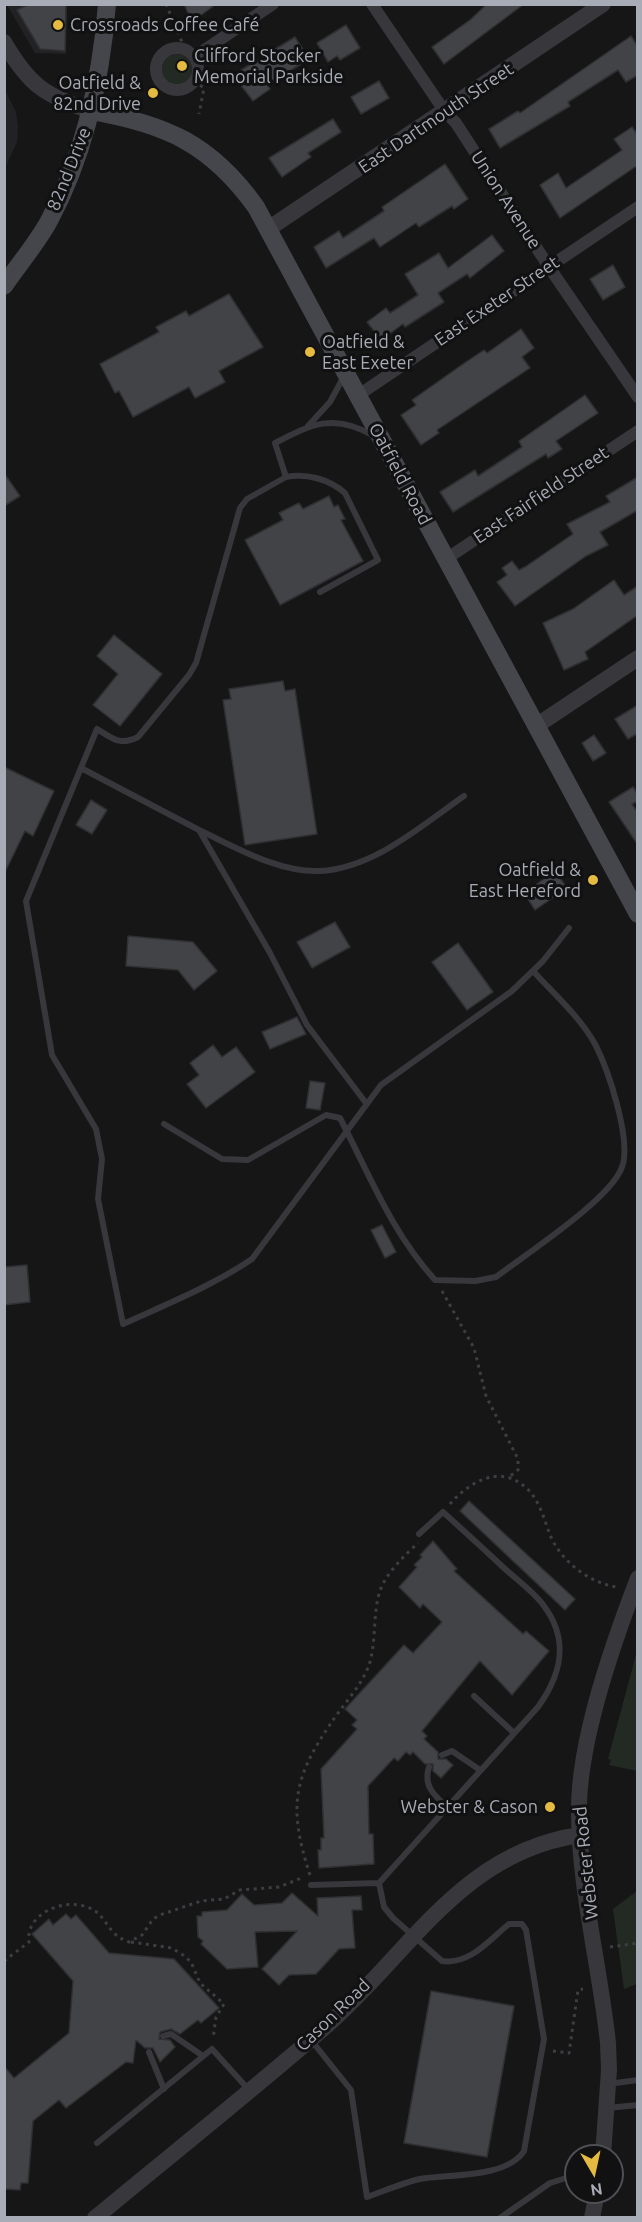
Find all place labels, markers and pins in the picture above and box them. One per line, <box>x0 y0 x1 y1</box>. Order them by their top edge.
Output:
place label: Crossroads Coffee Café <box>70 14 259 36</box>
marker: Crossroads Coffee Café <box>51 18 65 32</box>
place label: Clifford Stocker Memorial Parkside <box>194 45 343 88</box>
marker: Clifford Stocker Memorial Parkside <box>175 59 189 73</box>
place label: Oatfield & 82nd Drive <box>53 72 141 115</box>
marker: Oatfield & 82nd Drive <box>146 86 160 100</box>
place label: Oatfield & East Exeter <box>322 331 413 374</box>
marker: Oatfield & East Exeter <box>303 345 317 359</box>
place label: Oatfield & East Hereford <box>469 859 581 902</box>
marker: Oatfield & East Hereford <box>586 873 600 887</box>
place label: Webster & Cason <box>401 1796 538 1818</box>
marker: Webster & Cason <box>543 1800 557 1814</box>

